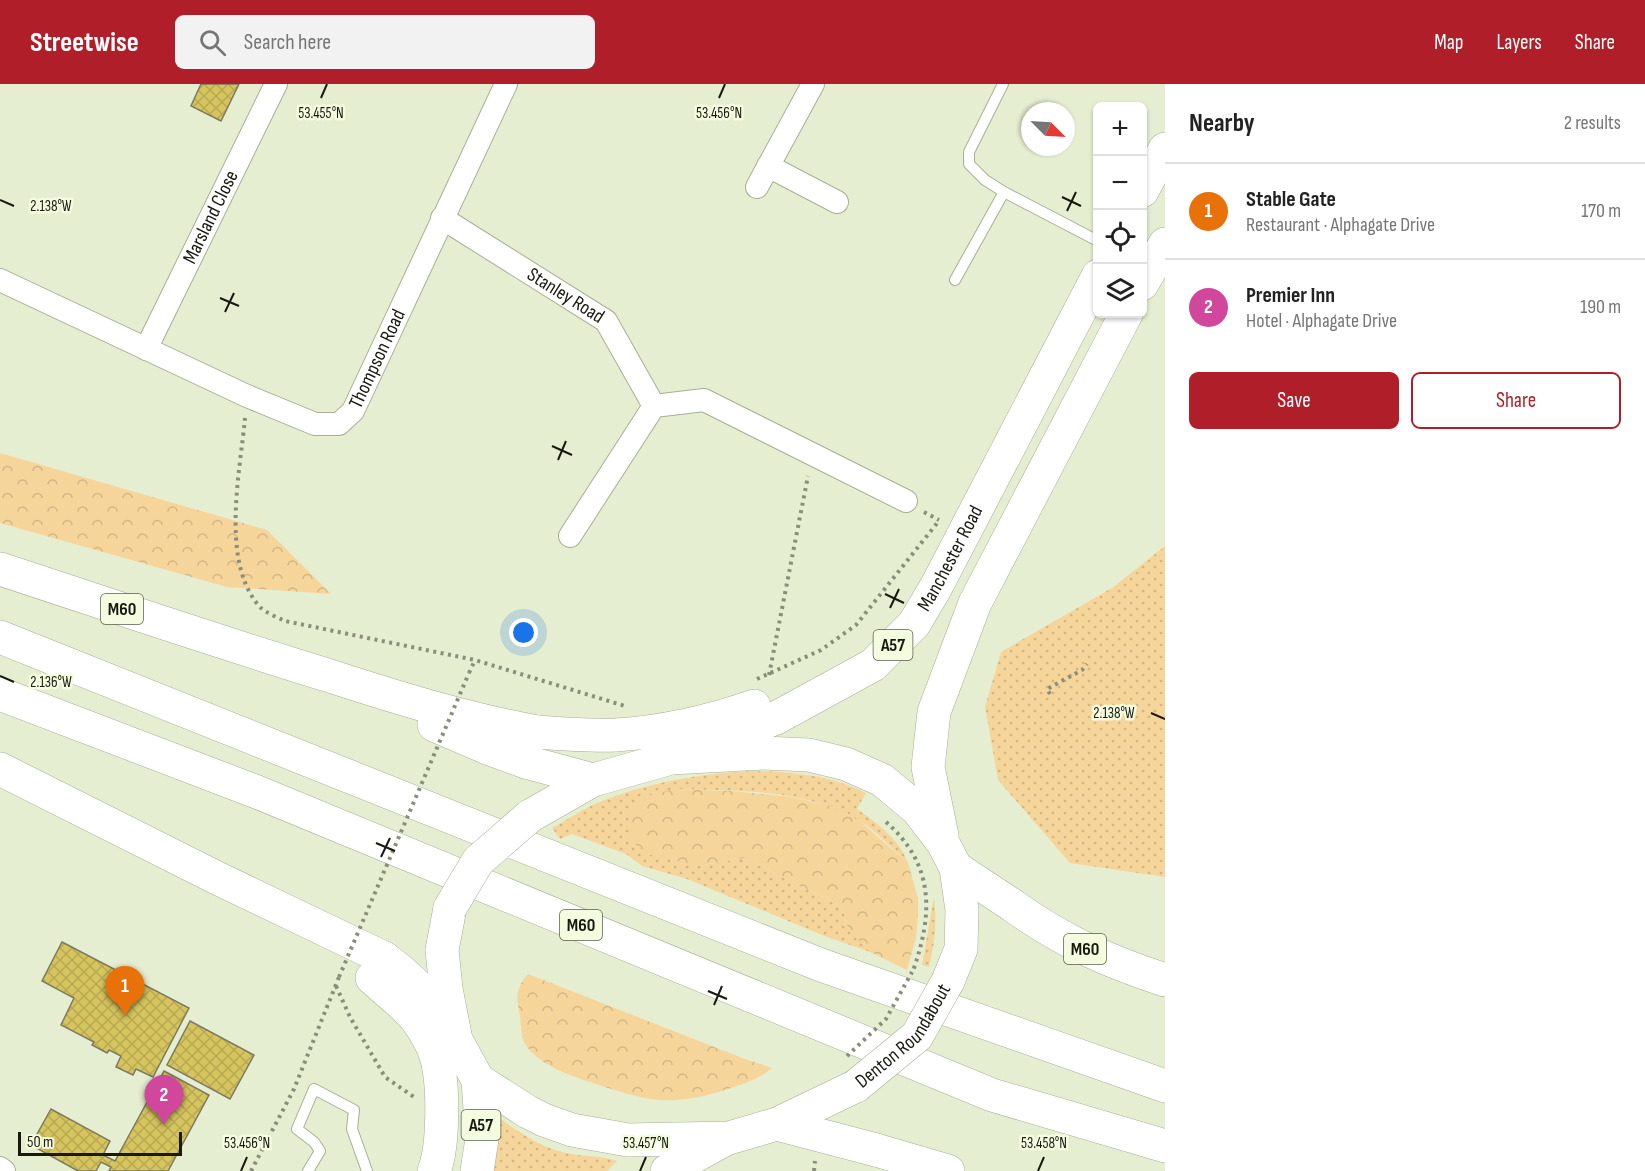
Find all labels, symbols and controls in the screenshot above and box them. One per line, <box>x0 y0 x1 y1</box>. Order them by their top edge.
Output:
search box <box>175 15 595 69</box>
text: Streetwise <box>30 26 139 59</box>
icon: search <box>196 26 229 59</box>
text: Search here <box>244 29 331 56</box>
text: Map <box>1434 30 1463 55</box>
text: Layers <box>1496 30 1542 55</box>
text: Share <box>1575 30 1615 55</box>
north arrow <box>1021 102 1075 156</box>
map controls <box>1093 102 1147 318</box>
button: + <box>1093 102 1147 156</box>
text: 53.455°N <box>298 104 344 123</box>
text: 53.456°N <box>696 104 742 123</box>
text: Nearby <box>1189 108 1255 139</box>
text: 2 results <box>1564 111 1621 135</box>
button: − <box>1093 156 1147 210</box>
street label: Marsland Close <box>178 167 244 268</box>
text: Stable Gate <box>1246 186 1336 213</box>
text: 2.138°W <box>30 197 72 216</box>
text: 1 <box>1205 199 1212 223</box>
text: 170 m <box>1581 199 1621 223</box>
button: locate <box>1093 210 1147 264</box>
text: Restaurant · Alphagate Drive <box>1246 213 1435 237</box>
street label: Stanley Road <box>523 262 609 329</box>
button: layers <box>1093 264 1147 318</box>
text: Premier Inn <box>1246 282 1335 309</box>
text: 2 <box>1204 295 1213 319</box>
text: 190 m <box>1580 295 1621 319</box>
street label: Thompson Road <box>344 306 411 412</box>
text: Hotel · Alphagate Drive <box>1246 309 1397 333</box>
button: Save <box>1189 372 1399 429</box>
button: Share <box>1411 372 1621 429</box>
street label: Manchester Road <box>912 501 988 616</box>
road number: M60 <box>101 594 143 624</box>
your location <box>509 618 538 647</box>
road number: A57 <box>874 630 912 660</box>
text: 2.136°W <box>30 673 72 692</box>
text: 2.138°W <box>1093 704 1135 723</box>
road number: M60 <box>560 910 602 940</box>
road number: M60 <box>1064 934 1106 964</box>
pin: 1 <box>106 966 144 1016</box>
street label: Denton Roundabout <box>851 979 956 1093</box>
pin: 2 <box>144 1076 184 1125</box>
road number: A57 <box>462 1110 500 1140</box>
scale bar <box>18 1129 182 1156</box>
text: 50 m <box>27 1133 53 1152</box>
text: 53.456°N <box>224 1134 270 1153</box>
text: 53.457°N <box>623 1134 669 1153</box>
text: 53.458°N <box>1021 1134 1067 1153</box>

